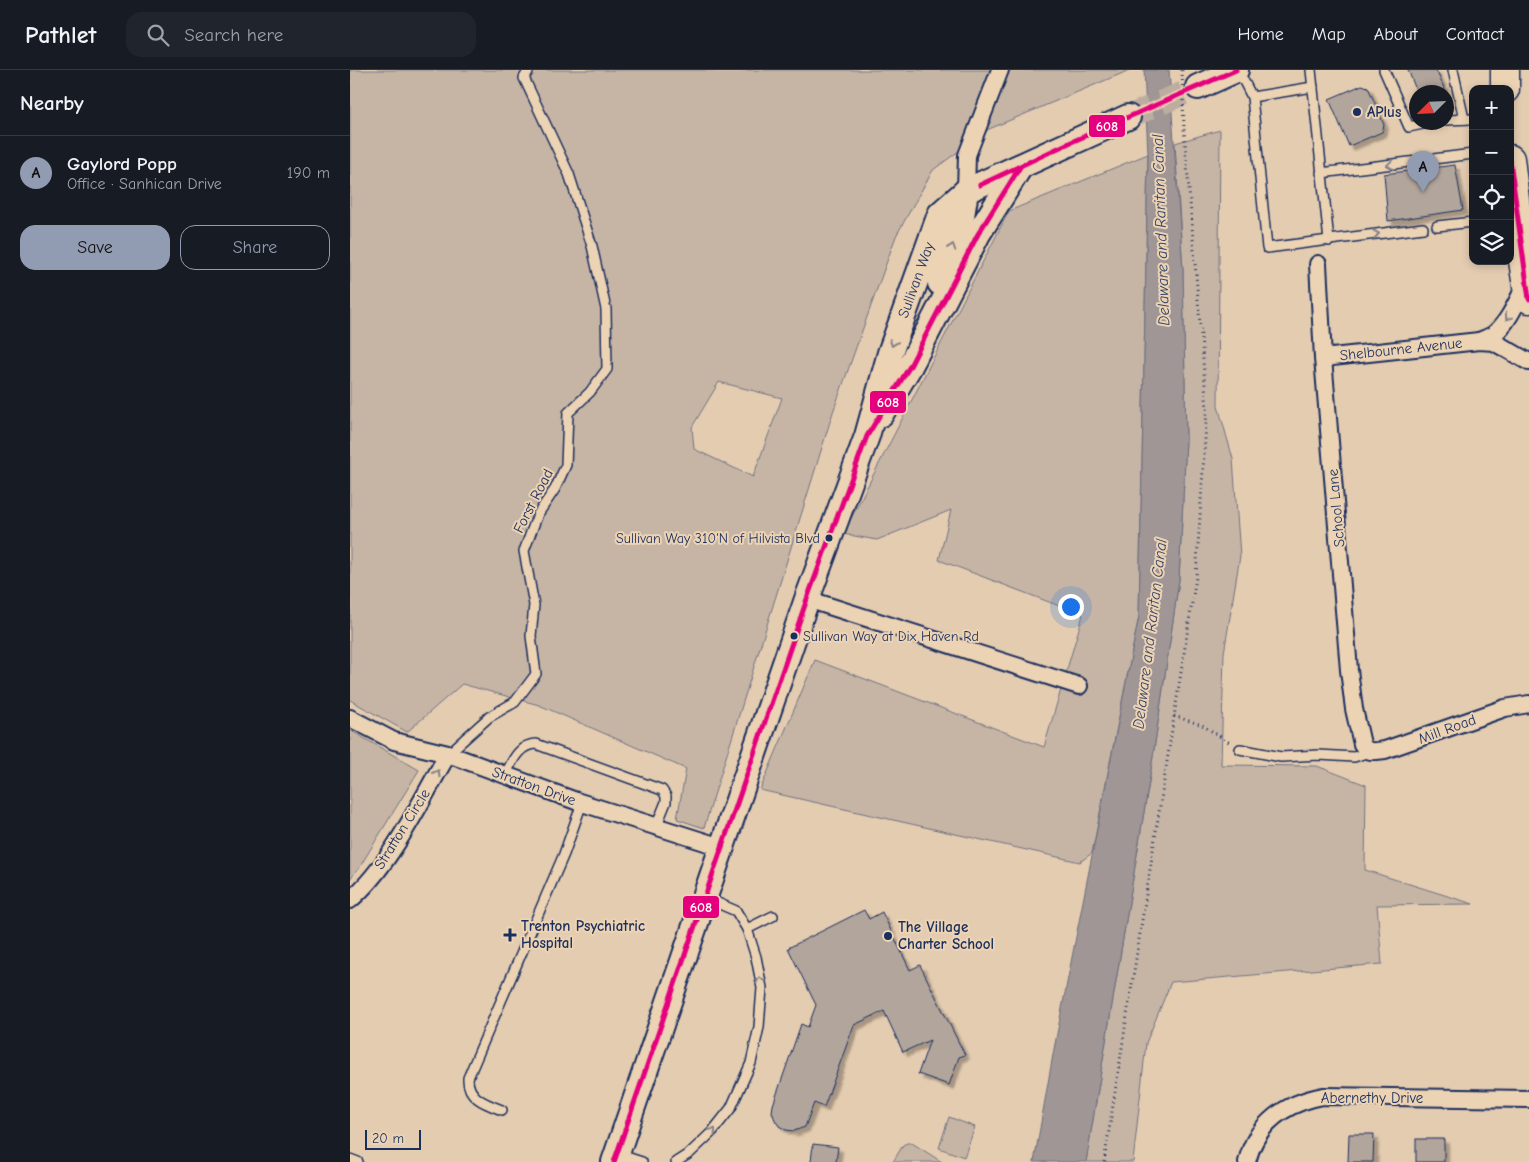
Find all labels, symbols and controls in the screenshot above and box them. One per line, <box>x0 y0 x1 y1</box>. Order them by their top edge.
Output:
search box <box>126 12 476 57</box>
text: Pathlet <box>25 21 96 49</box>
icon: search <box>144 21 172 49</box>
text: Search here <box>184 24 283 46</box>
text: Home <box>1237 24 1284 45</box>
text: Map <box>1312 24 1346 45</box>
text: About <box>1374 24 1418 45</box>
text: Contact <box>1446 24 1504 45</box>
north arrow <box>1409 85 1454 130</box>
map controls <box>1469 85 1514 265</box>
button: + <box>1469 85 1514 130</box>
text: Nearby <box>20 91 84 115</box>
place label: APlus <box>1367 103 1401 121</box>
marker: APlus <box>1351 106 1363 118</box>
line badge: 608 <box>1088 114 1126 138</box>
text: 608 <box>1096 118 1118 135</box>
button: − <box>1469 130 1514 175</box>
water label: Delaware and Raritan Canal <box>1149 134 1173 326</box>
pin: A <box>1407 151 1439 192</box>
text: Gaylord Popp <box>67 153 177 175</box>
one-way arrow <box>1385 159 1394 169</box>
text: A <box>32 164 40 182</box>
text: 190 m <box>287 164 330 182</box>
text: Office · Sanhican Drive <box>67 175 222 193</box>
button: locate <box>1469 175 1514 220</box>
button: layers <box>1469 220 1514 265</box>
button: Save <box>20 225 170 270</box>
button: Share <box>180 225 330 270</box>
one-way arrow <box>1372 230 1380 240</box>
street label: Sullivan Way <box>894 239 938 320</box>
one-way arrow <box>946 244 956 252</box>
one-way arrow <box>1505 311 1514 321</box>
street label: Shelbourne Avenue <box>1339 334 1464 364</box>
one-way arrow <box>889 338 899 346</box>
line badge: 608 <box>869 390 907 414</box>
text: 608 <box>877 394 899 411</box>
street label: Forst Road <box>509 466 557 536</box>
street label: School Lane <box>1324 468 1348 548</box>
place label: Sullivan Way 310'N of Hilvista Blvd <box>616 530 820 547</box>
marker: Sullivan Way 310'N of Hilvista Blvd <box>824 533 834 543</box>
water label: Delaware and Raritan Canal <box>1129 537 1171 730</box>
your location <box>1058 594 1084 620</box>
place label: Sullivan Way at Dix Haven Rd <box>803 628 979 645</box>
marker: Sullivan Way at Dix Haven Rd <box>789 631 799 641</box>
street label: Mill Road <box>1416 710 1478 748</box>
street label: Stratton Drive <box>490 763 579 810</box>
one-way arrow <box>430 770 440 779</box>
street label: Stratton Circle <box>370 785 434 873</box>
line badge: 608 <box>682 895 720 919</box>
text: 608 <box>690 899 712 916</box>
place label: Trenton Psychiatric Hospital <box>521 917 645 952</box>
place label: The Village Charter School <box>898 918 994 953</box>
marker: Trenton Psychiatric Hospital <box>503 928 517 942</box>
marker: The Village Charter School <box>882 930 894 942</box>
one-way arrow <box>756 975 766 984</box>
street label: Abernethy Drive <box>1321 1089 1424 1107</box>
scale bar <box>365 1127 421 1150</box>
one-way arrow <box>707 1127 716 1136</box>
text: 20 m <box>372 1130 404 1147</box>

